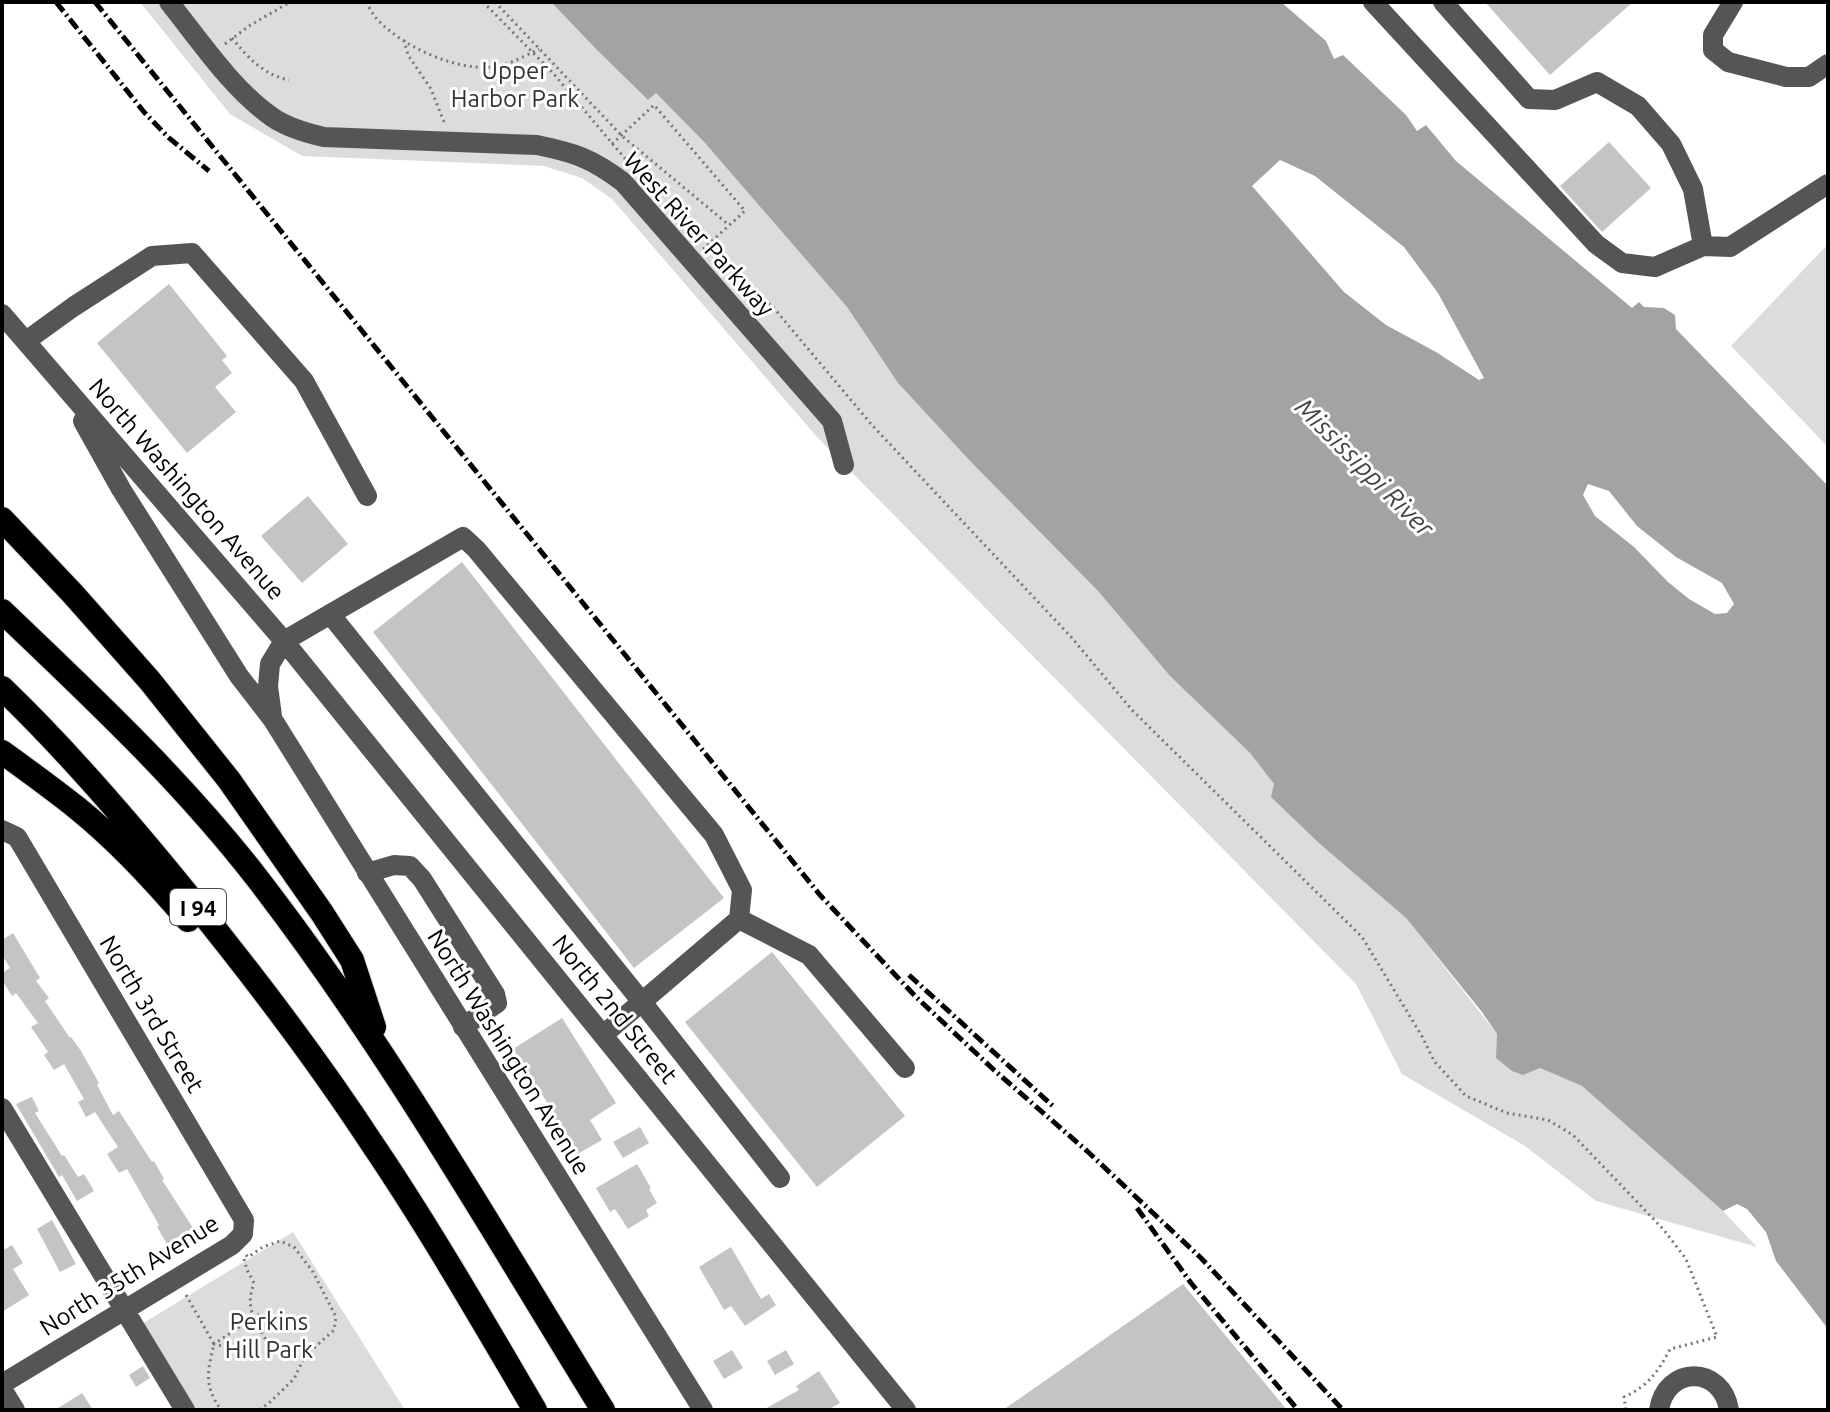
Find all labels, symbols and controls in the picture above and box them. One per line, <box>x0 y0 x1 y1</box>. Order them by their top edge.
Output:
park label: Upper Harbor Park <box>451 57 579 112</box>
street label: West River Parkway <box>618 147 780 322</box>
street label: North Washington Avenue <box>84 373 290 605</box>
water label: Mississippi River <box>1290 392 1441 543</box>
road number: I 94 <box>170 889 226 925</box>
street label: North Washington Avenue <box>422 924 596 1180</box>
street label: North 2nd Street <box>547 930 683 1089</box>
street label: North 3rd Street <box>95 931 210 1098</box>
street label: North 35th Avenue <box>35 1209 223 1341</box>
park label: Perkins Hill Park <box>225 1308 313 1363</box>

